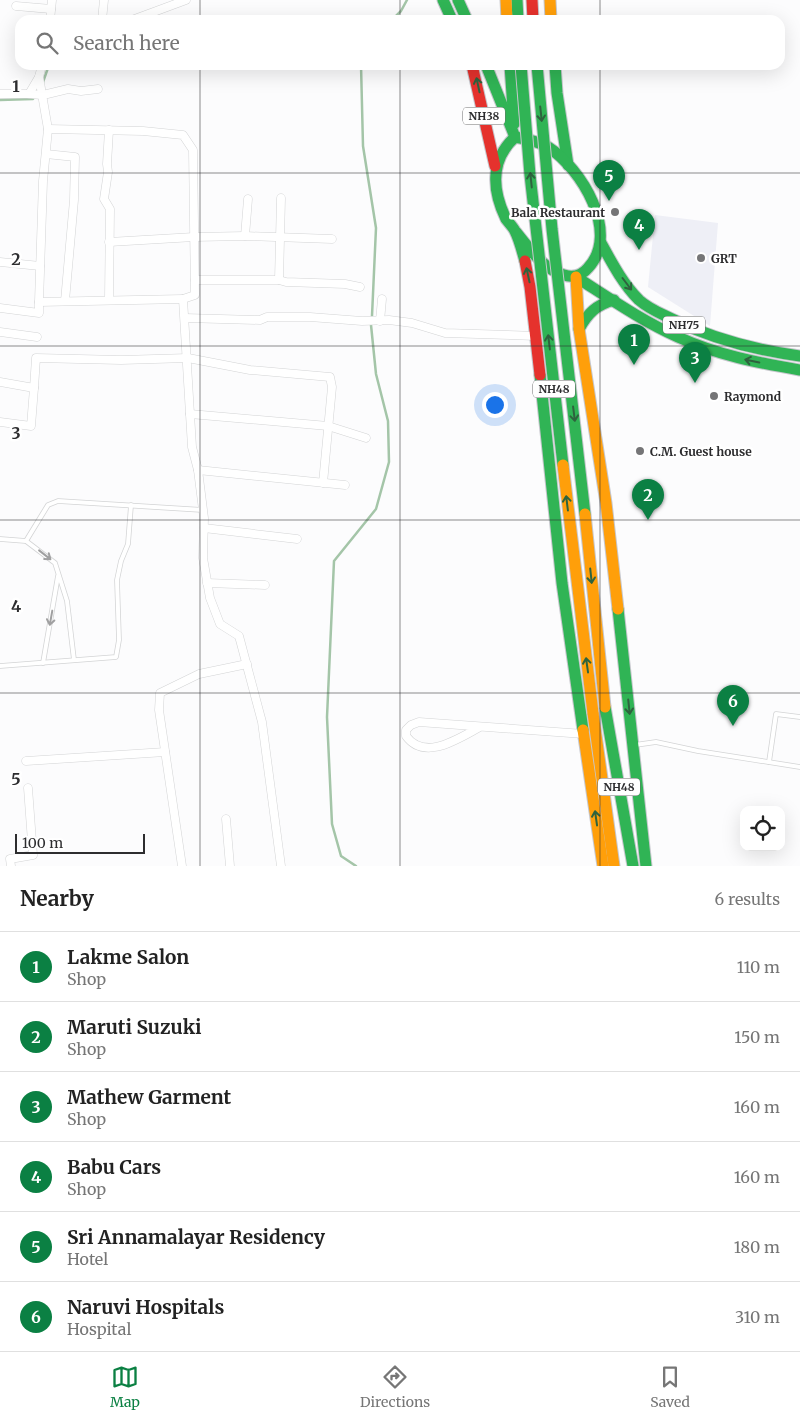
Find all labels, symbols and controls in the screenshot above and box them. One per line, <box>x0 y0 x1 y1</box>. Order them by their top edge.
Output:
search box <box>15 15 785 70</box>
icon: search <box>33 29 61 57</box>
text: Search here <box>73 31 180 55</box>
text: 1 <box>12 76 20 96</box>
one-way arrow <box>473 77 482 93</box>
one-way arrow <box>536 105 546 121</box>
road number: NH38 <box>463 108 505 124</box>
pin: 5 <box>593 160 625 201</box>
one-way arrow <box>526 173 536 189</box>
place label: Bala Restaurant <box>511 205 605 220</box>
marker: Bala Restaurant <box>609 206 621 218</box>
pin: 4 <box>623 209 655 250</box>
text: 2 <box>11 249 21 269</box>
place label: GRT <box>711 251 737 266</box>
marker: GRT <box>695 252 707 264</box>
one-way arrow <box>522 267 532 283</box>
one-way arrow <box>622 277 632 291</box>
road number: NH75 <box>663 316 705 334</box>
pin: 1 <box>618 324 650 365</box>
one-way arrow <box>544 334 554 350</box>
pin: 3 <box>679 342 711 383</box>
one-way arrow <box>745 356 761 365</box>
road number: NH48 <box>533 380 575 398</box>
place label: Raymond <box>724 389 782 404</box>
marker: Raymond <box>708 390 720 402</box>
your location <box>482 392 508 418</box>
one-way arrow <box>569 406 579 422</box>
text: 3 <box>11 423 21 443</box>
place label: C.M. Guest house <box>650 444 752 459</box>
marker: C.M. Guest house <box>634 445 646 457</box>
pin: 2 <box>632 479 664 520</box>
one-way arrow <box>562 496 572 512</box>
one-way arrow <box>38 550 51 561</box>
one-way arrow <box>586 568 596 584</box>
text: 4 <box>11 596 21 616</box>
one-way arrow <box>45 610 55 626</box>
one-way arrow <box>582 657 592 673</box>
pin: 6 <box>717 685 749 726</box>
one-way arrow <box>624 699 634 715</box>
text: 5 <box>11 769 21 789</box>
road number: NH48 <box>598 779 640 796</box>
map controls <box>740 806 785 851</box>
button: locate <box>740 806 785 851</box>
one-way arrow <box>591 810 601 826</box>
scale bar <box>15 831 145 854</box>
text: 100 m <box>22 834 63 852</box>
text: Nearby <box>20 885 94 912</box>
text: 6 results <box>715 889 780 909</box>
text: Lakme Salon <box>67 945 189 969</box>
text: 1 <box>32 957 40 977</box>
text: 110 m <box>737 957 780 977</box>
text: Shop <box>67 969 106 989</box>
text: Maruti Suzuki <box>67 1015 202 1039</box>
text: 2 <box>31 1027 41 1047</box>
text: 150 m <box>734 1027 780 1047</box>
text: Shop <box>67 1039 106 1059</box>
text: Mathew Garment <box>67 1085 231 1109</box>
text: 3 <box>31 1097 41 1117</box>
text: 160 m <box>734 1097 780 1117</box>
text: Shop <box>67 1109 106 1129</box>
text: Babu Cars <box>67 1155 161 1179</box>
text: 4 <box>31 1167 41 1187</box>
text: 160 m <box>734 1167 780 1187</box>
text: Shop <box>67 1179 106 1199</box>
text: Sri Annamalayar Residency <box>67 1225 325 1249</box>
text: 5 <box>31 1237 41 1257</box>
text: 180 m <box>734 1237 780 1257</box>
text: Hotel <box>67 1249 108 1269</box>
text: Naruvi Hospitals <box>67 1295 224 1319</box>
text: 6 <box>31 1307 41 1327</box>
text: 310 m <box>735 1307 780 1327</box>
text: Hospital <box>67 1319 131 1339</box>
tab: Map <box>110 1363 140 1411</box>
tab: Directions <box>360 1363 430 1411</box>
tab: Saved <box>650 1363 690 1411</box>

